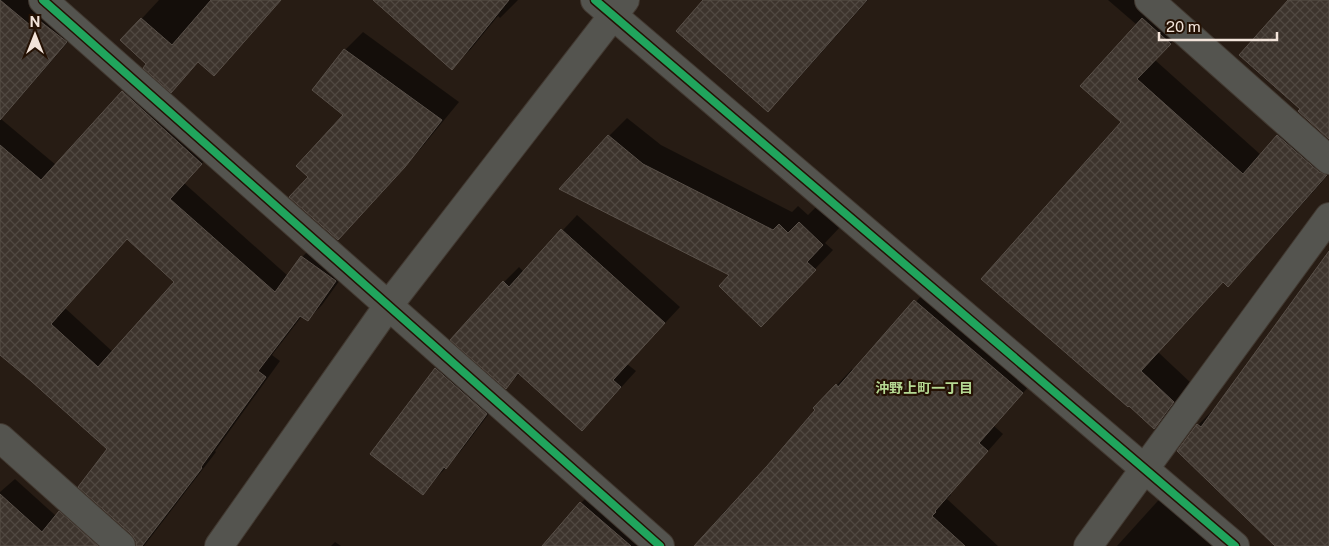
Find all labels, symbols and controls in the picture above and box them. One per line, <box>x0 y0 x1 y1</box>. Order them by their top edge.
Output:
north arrow <box>10 10 60 60</box>
scale bar <box>1159 10 1276 42</box>
text: N <box>30 14 40 30</box>
text: 20 m <box>1166 18 1201 35</box>
district label: 沖野上町一丁目 <box>875 380 973 396</box>

